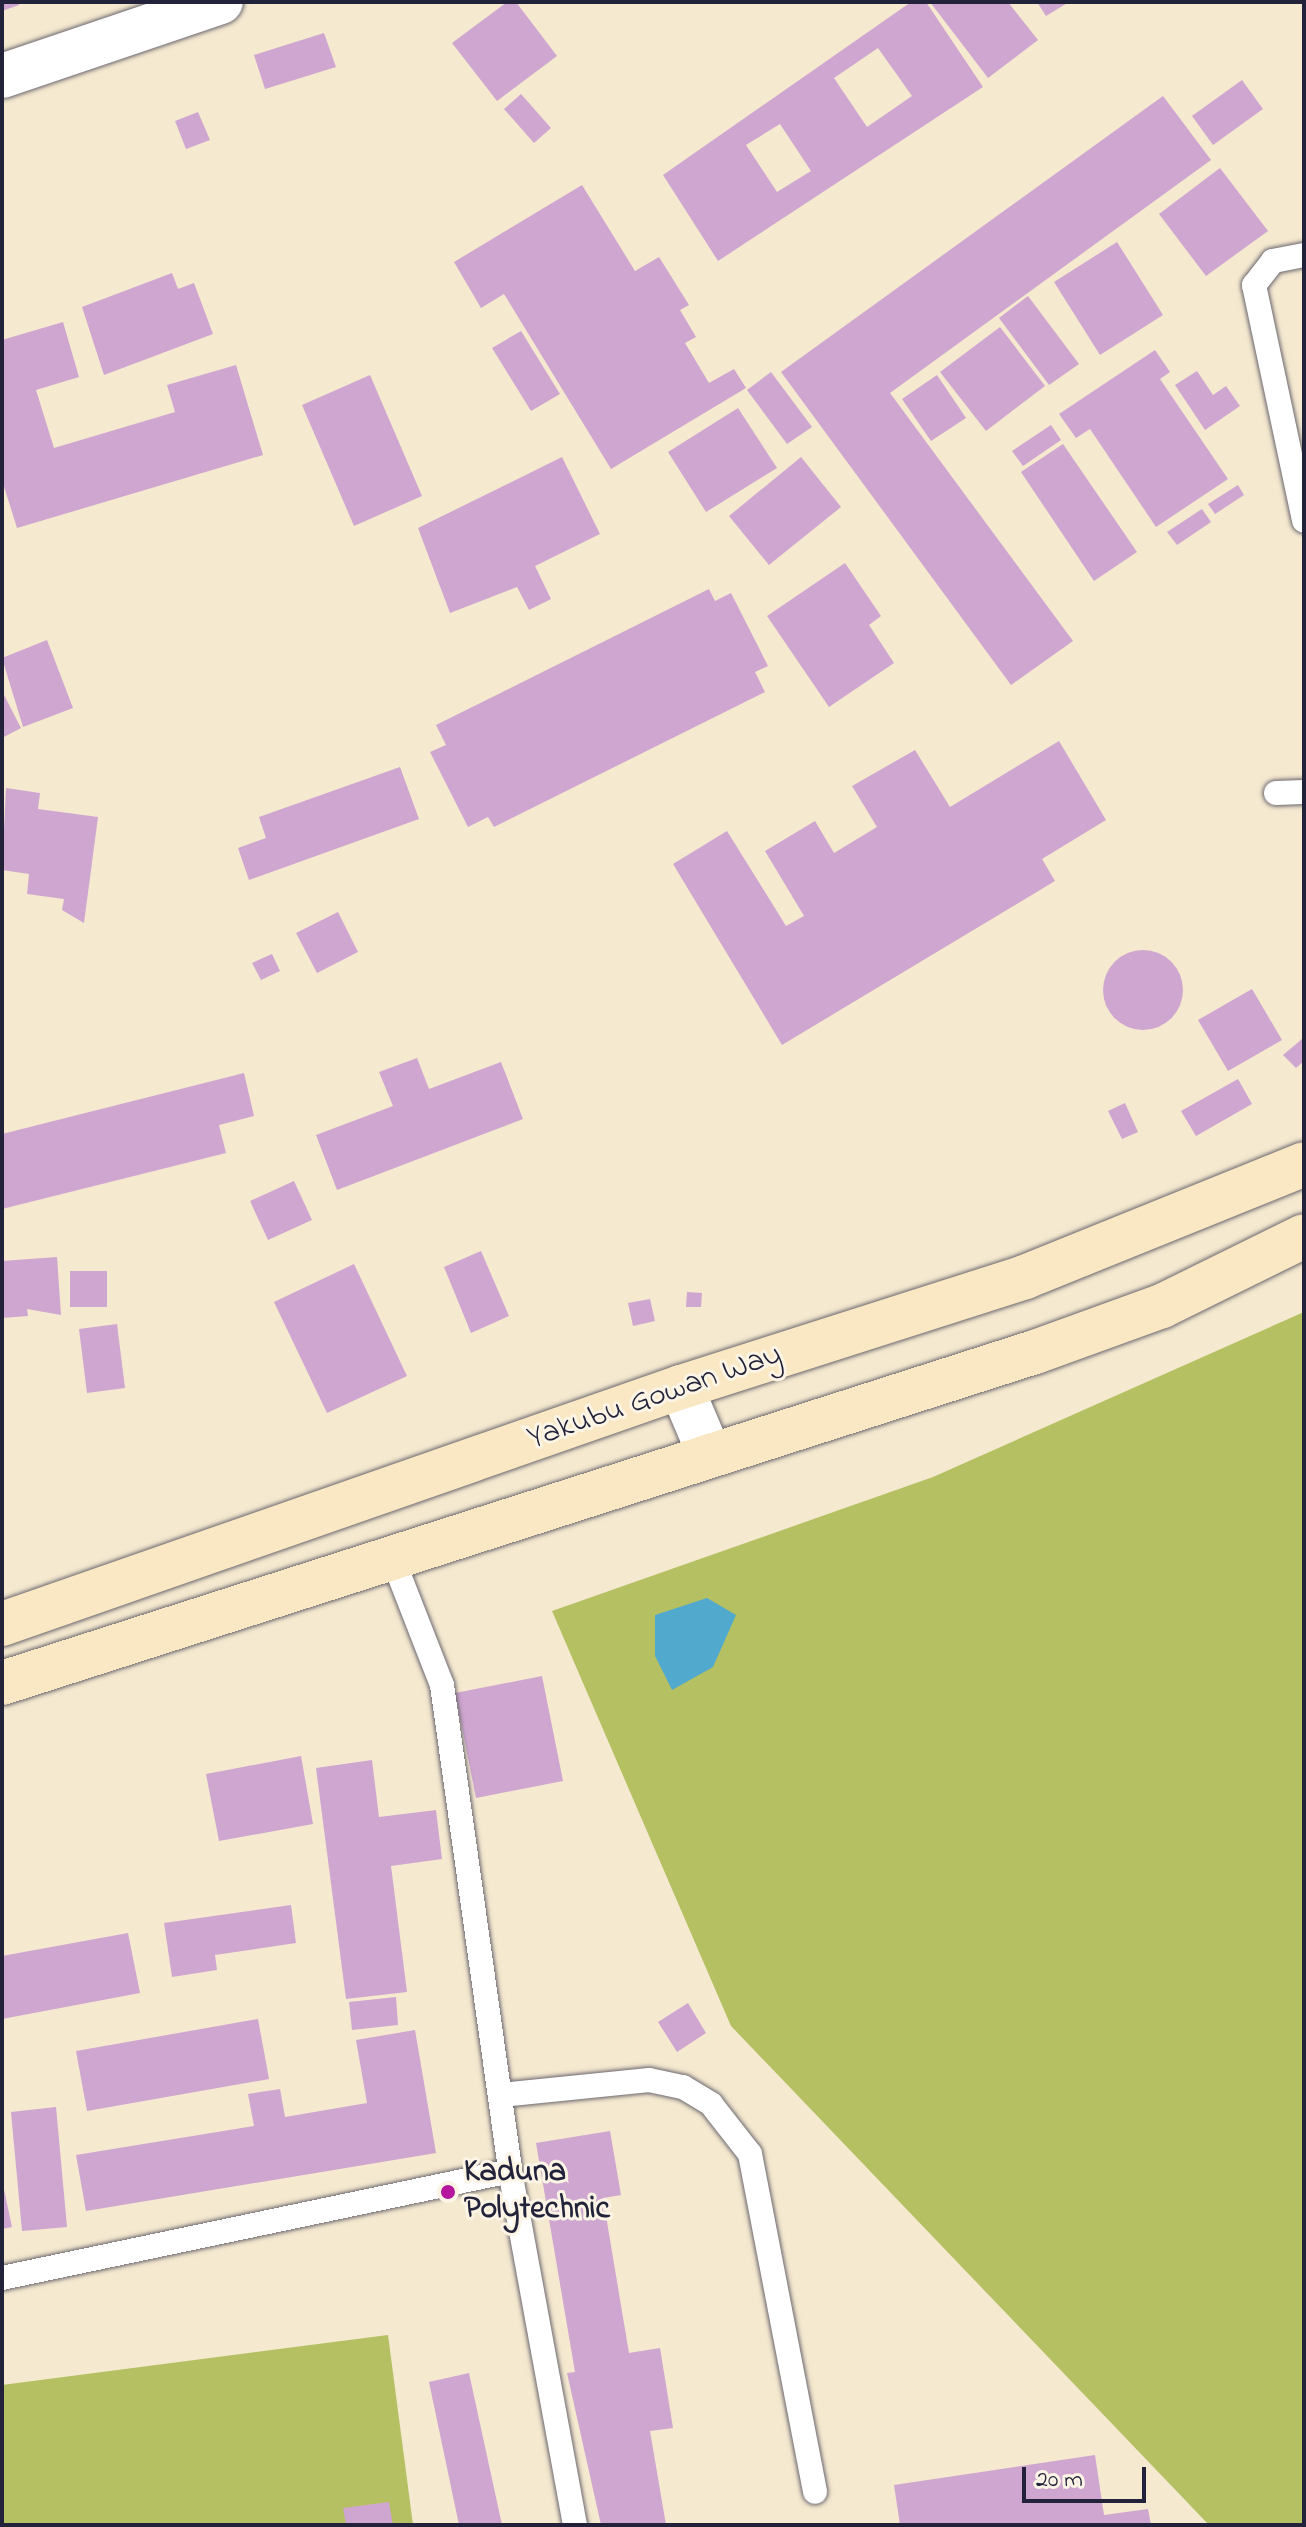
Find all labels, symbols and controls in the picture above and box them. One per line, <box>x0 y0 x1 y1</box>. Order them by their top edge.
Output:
street label: Yakubu Gowan Way <box>523 1337 787 1459</box>
place label: Kaduna Polytechnic <box>464 2155 610 2230</box>
marker: Kaduna Polytechnic <box>439 2183 457 2201</box>
scale bar <box>1026 2451 1150 2501</box>
text: 20 m <box>1036 2463 1083 2498</box>

